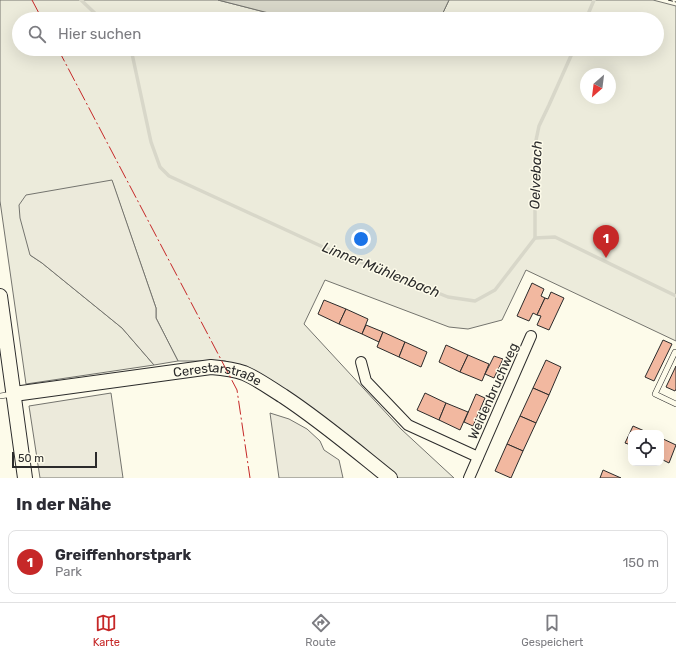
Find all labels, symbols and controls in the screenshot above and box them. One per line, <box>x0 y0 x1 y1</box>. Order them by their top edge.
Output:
search box <box>12 12 664 56</box>
icon: search <box>26 23 48 45</box>
text: Hier suchen <box>58 25 141 43</box>
north arrow <box>580 68 616 104</box>
water label: Oelvebach <box>526 140 546 210</box>
pin: 1 <box>593 225 619 258</box>
your location <box>351 229 371 249</box>
water label: Linner Mühlenbach <box>320 239 442 301</box>
street label: Weidenbruchweg <box>465 340 522 442</box>
street label: Cerestarstraße <box>172 359 264 388</box>
map controls <box>628 430 664 466</box>
button: locate <box>628 430 664 466</box>
scale bar <box>12 450 97 469</box>
text: 50 m <box>18 452 44 465</box>
text: In der Nähe <box>16 494 111 514</box>
text: Greiffenhorstpark <box>55 546 191 564</box>
text: 1 <box>27 555 33 570</box>
text: 150 m <box>623 555 659 570</box>
text: Park <box>55 564 82 579</box>
tab: Karte <box>93 612 120 649</box>
tab: Route <box>305 612 336 649</box>
tab: Gespeichert <box>521 612 583 649</box>

